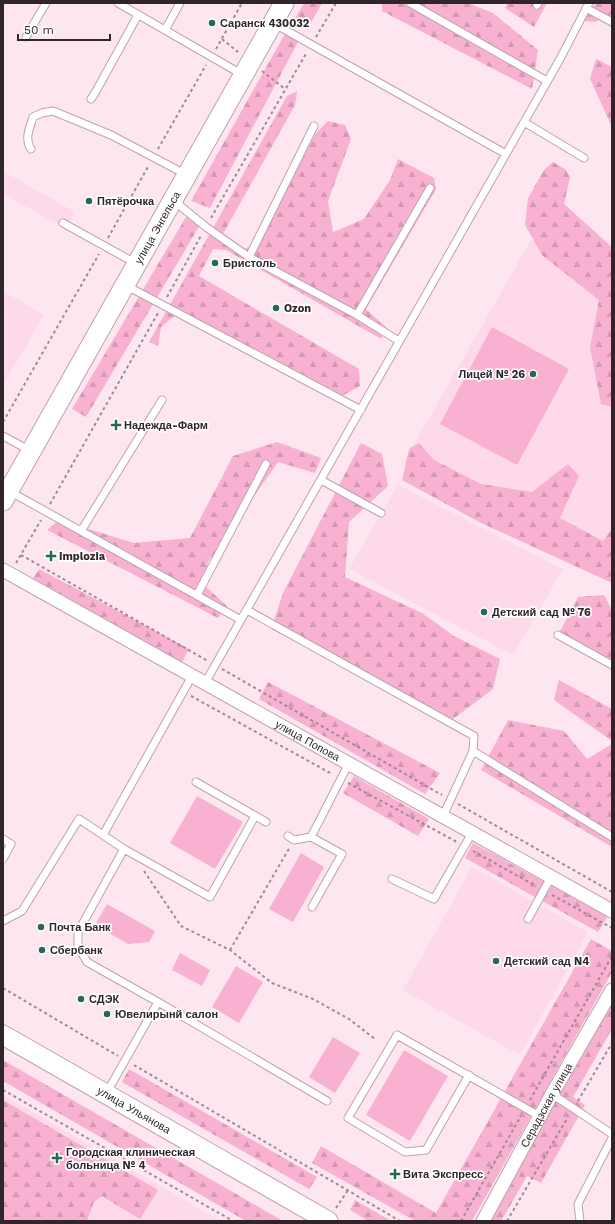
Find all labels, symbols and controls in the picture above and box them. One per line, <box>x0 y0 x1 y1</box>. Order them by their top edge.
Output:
scale bar <box>18 16 110 42</box>
place label: Саранск 430032 <box>220 17 310 30</box>
marker: Саранск 430032 <box>207 18 217 28</box>
text: 50 m <box>24 23 54 37</box>
street label: улица Энгельса <box>132 188 184 266</box>
place label: Пятёрочка <box>97 195 155 208</box>
marker: Пятёрочка <box>84 196 94 206</box>
place label: Бристоль <box>223 257 276 270</box>
marker: Бристоль <box>210 258 220 268</box>
place label: Ozon <box>284 302 311 315</box>
marker: Ozon <box>271 303 281 313</box>
place label: Лицей № 26 <box>458 368 525 381</box>
marker: Лицей № 26 <box>528 369 538 379</box>
place label: Надежда-Фарм <box>124 419 208 432</box>
marker: Надежда-Фарм <box>111 420 121 430</box>
place label: Implozia <box>59 550 106 563</box>
marker: Implozia <box>46 551 56 561</box>
place label: Детский сад № 76 <box>492 606 591 619</box>
marker: Детский сад № 76 <box>479 607 489 617</box>
street label: улица Попова <box>273 718 343 765</box>
place label: Почта Банк <box>49 921 111 934</box>
marker: Почта Банк <box>36 922 46 932</box>
place label: Сбербанк <box>50 944 103 957</box>
marker: Сбербанк <box>37 945 47 955</box>
place label: Детский сад N4 <box>504 955 589 968</box>
marker: Детский сад N4 <box>491 956 501 966</box>
place label: СДЭК <box>89 993 119 1006</box>
marker: СДЭК <box>76 994 86 1004</box>
place label: Ювелирынй салон <box>115 1008 218 1021</box>
marker: Ювелирынй салон <box>102 1009 112 1019</box>
street label: Серадзская улица <box>518 1060 576 1150</box>
street label: улица Ульянова <box>95 1084 174 1137</box>
place label: Городская клиническая больница № 4 <box>66 1146 195 1172</box>
marker: Городская клиническая больница № 4 <box>51 1152 63 1164</box>
place label: Вита Экспресс <box>403 1168 483 1181</box>
marker: Вита Экспресс <box>390 1169 400 1179</box>

